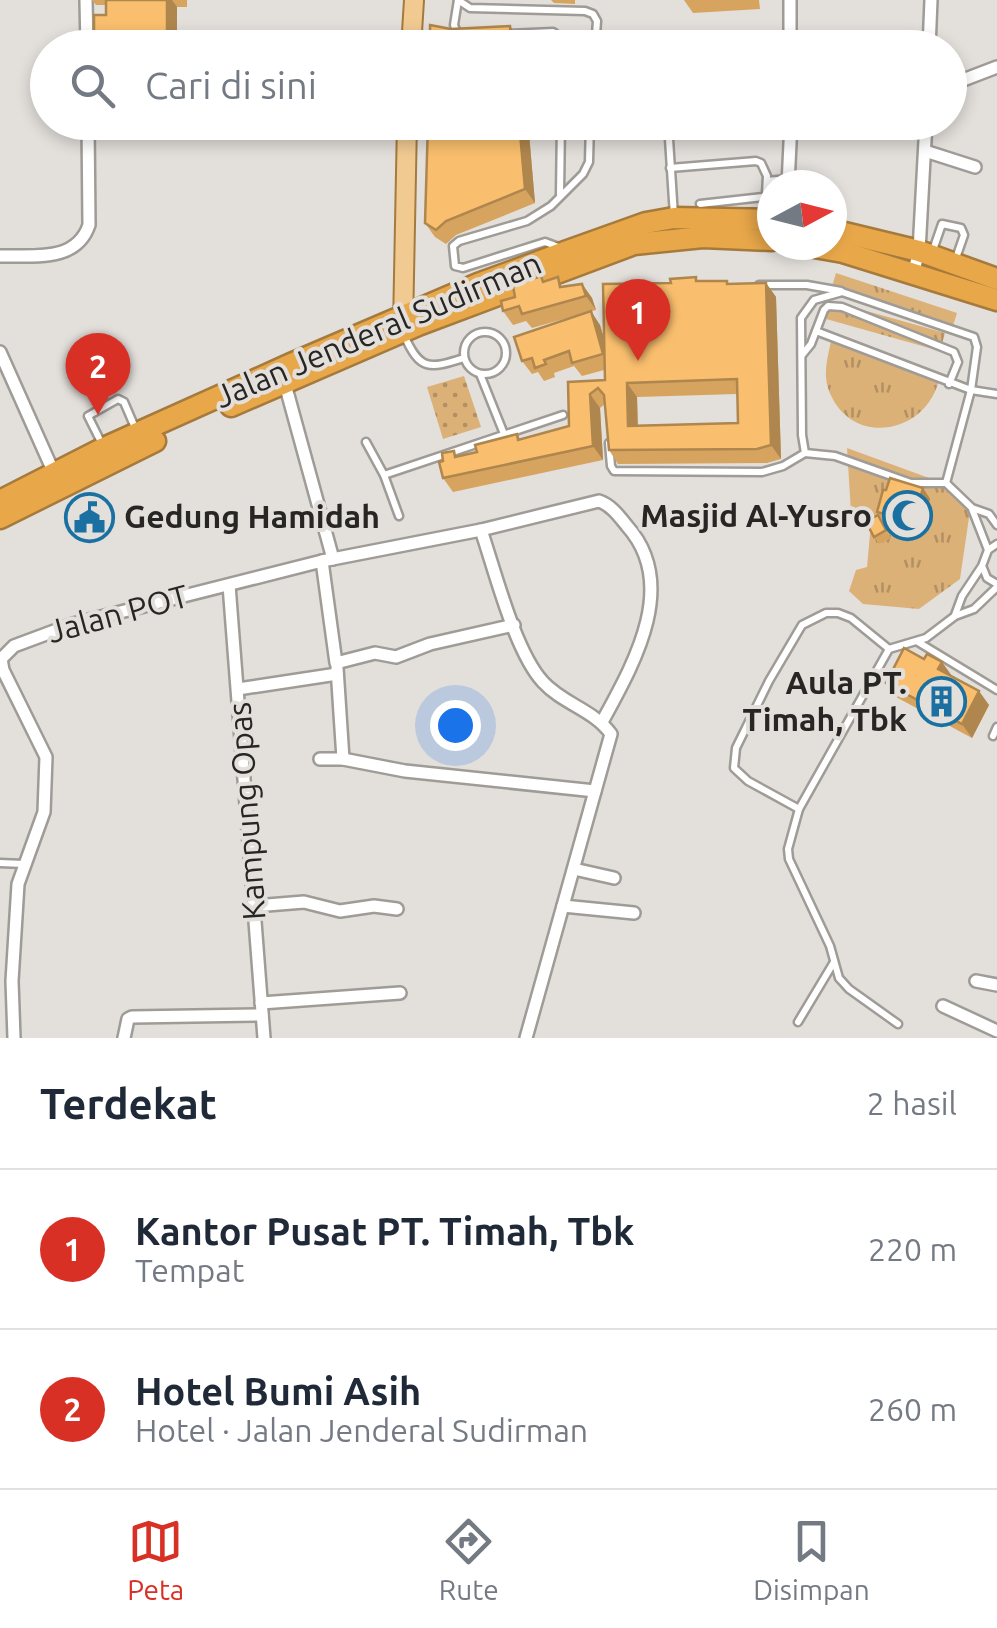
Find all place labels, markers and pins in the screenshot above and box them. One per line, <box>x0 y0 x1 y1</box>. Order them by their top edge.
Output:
pin: 1 <box>606 278 670 361</box>
pin: 2 <box>66 332 130 415</box>
mosque icon: Masjid Al-Yusro <box>881 490 933 542</box>
public building icon: Gedung Hamidah <box>63 491 115 543</box>
place label: Masjid Al-Yusro <box>640 497 872 533</box>
place label: Gedung Hamidah <box>124 498 380 534</box>
place label: Aula PT. Timah, Tbk <box>743 664 907 737</box>
building icon: Aula PT. Timah, Tbk <box>916 675 968 727</box>

